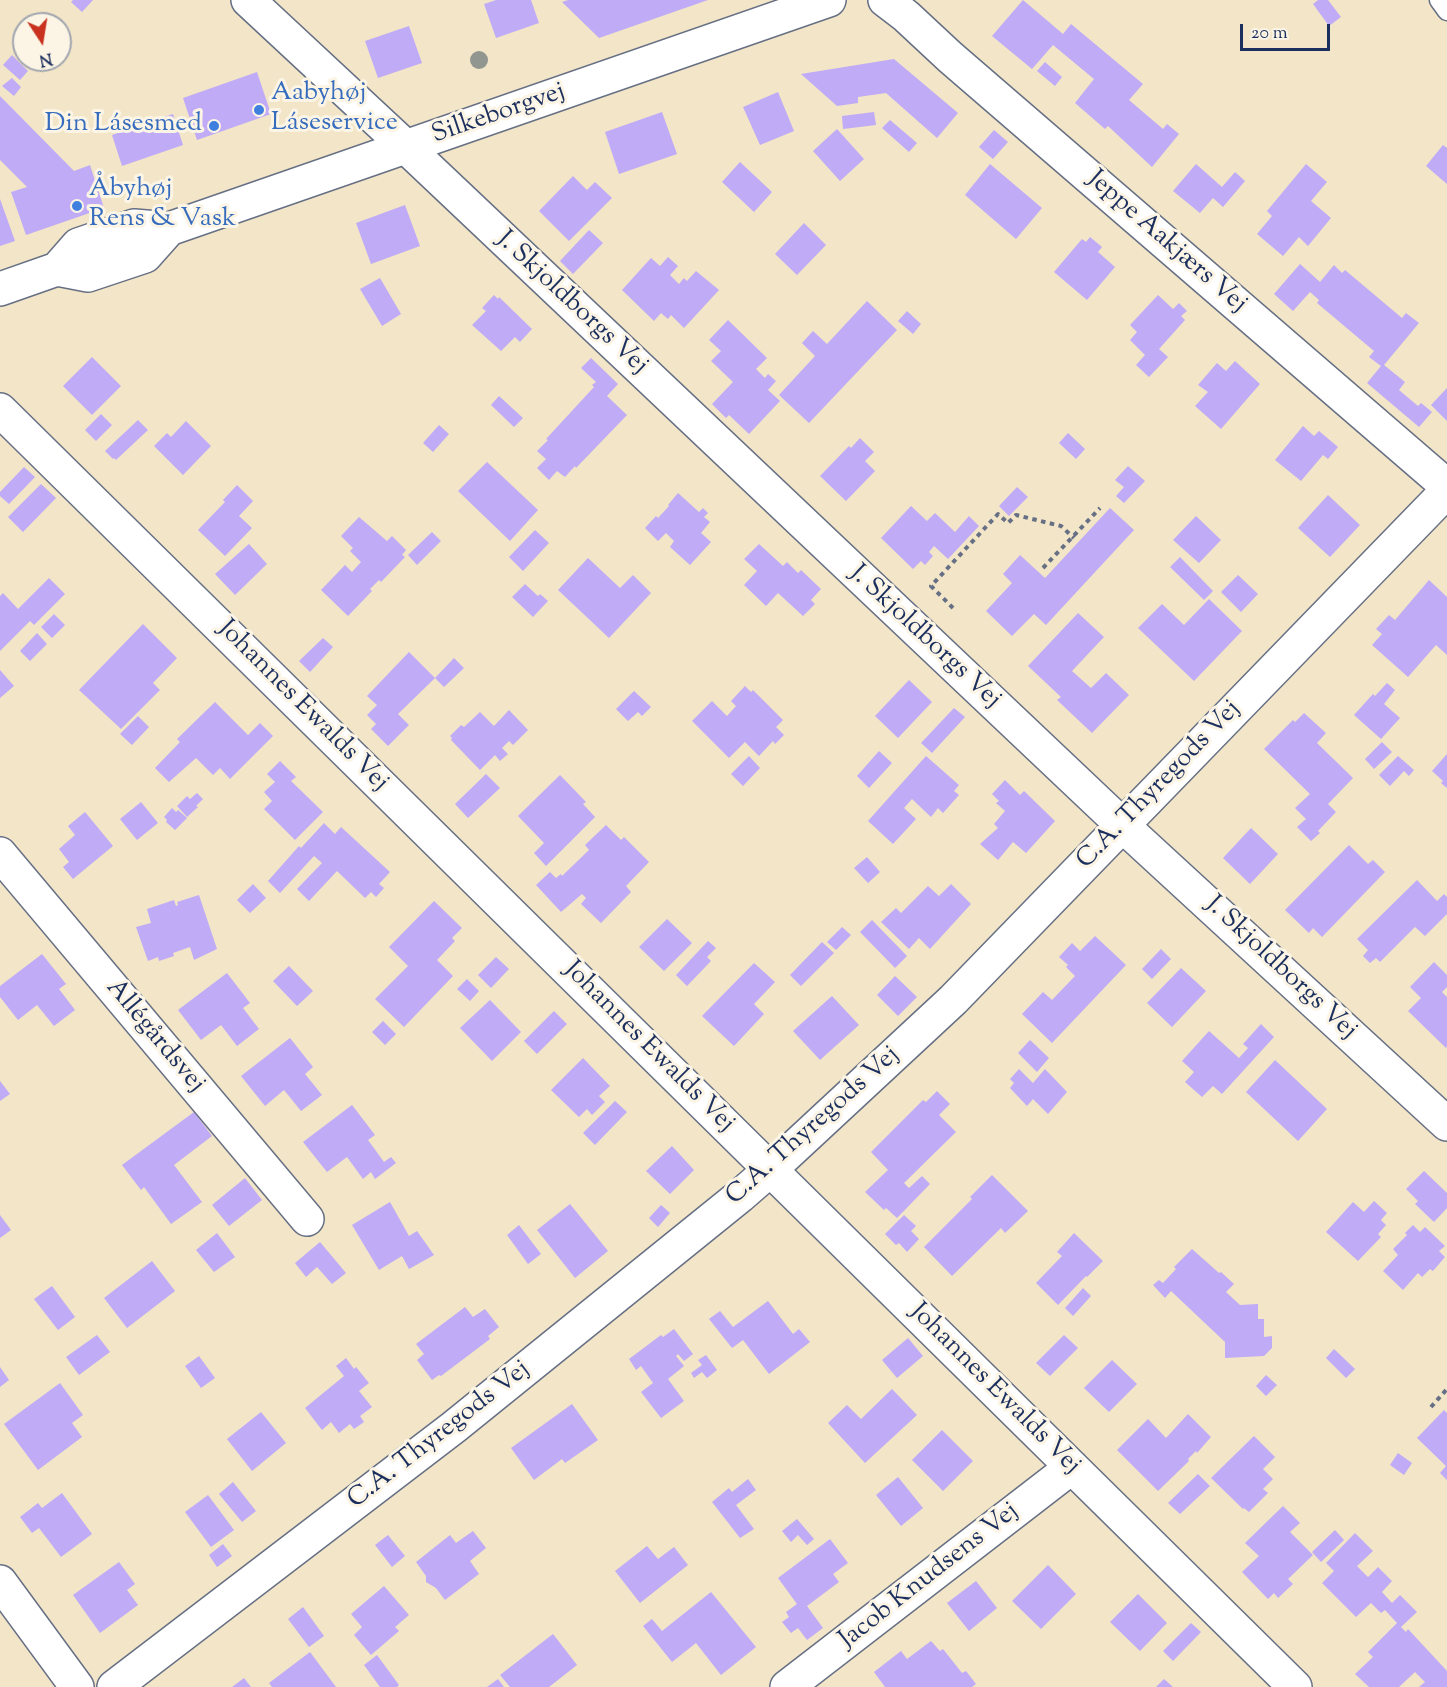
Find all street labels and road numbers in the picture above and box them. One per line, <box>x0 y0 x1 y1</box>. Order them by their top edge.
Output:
street label: Silkeborgvej <box>428 78 570 152</box>
street label: Jeppe Aakjærs Vej <box>1080 165 1252 321</box>
street label: J. Skjoldborgs Vej <box>489 226 653 382</box>
street label: J. Skjoldborgs Vej <box>842 560 1006 716</box>
street label: Johannes Ewalds Vej <box>210 615 394 799</box>
street label: C.A. Thyregods Vej <box>1071 695 1249 877</box>
street label: J. Skjoldborgs Vej <box>1198 891 1362 1047</box>
street label: Johannes Ewalds Vej <box>556 956 740 1140</box>
street label: Allégårdsvej <box>98 974 210 1100</box>
street label: C.A. Thyregods Vej <box>721 1041 907 1213</box>
street label: Johannes Ewalds Vej <box>902 1298 1086 1482</box>
street label: C.A. Thyregods Vej <box>343 1355 537 1517</box>
street label: Jacob Knudsens Vej <box>834 1497 1026 1657</box>

